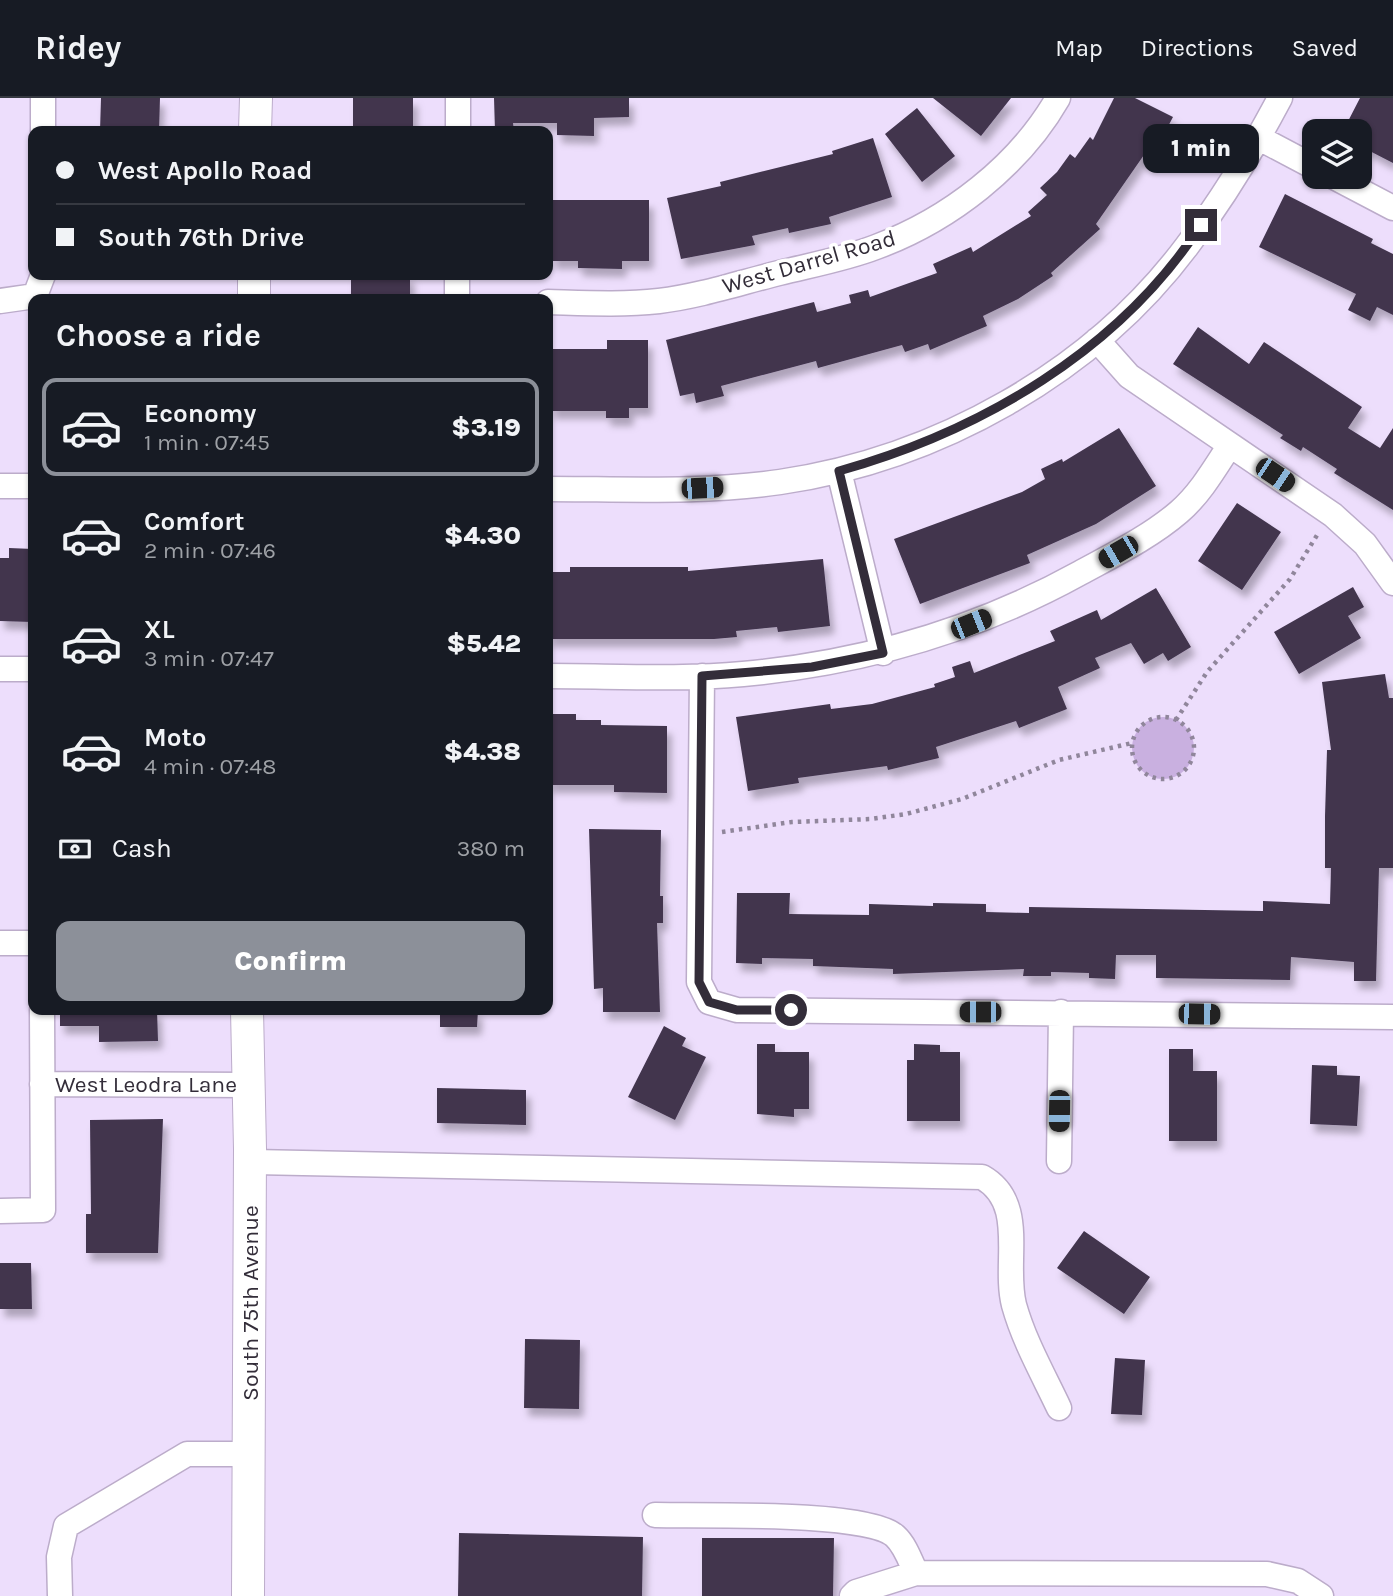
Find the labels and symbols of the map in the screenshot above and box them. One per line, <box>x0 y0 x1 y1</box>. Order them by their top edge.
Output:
callout: 1 min <box>1143 123 1259 172</box>
route end <box>1185 209 1217 241</box>
street label: West Darrel Road <box>719 224 899 300</box>
car <box>1252 455 1299 495</box>
car <box>681 476 724 500</box>
car <box>1095 532 1142 572</box>
car <box>948 606 995 642</box>
route start <box>775 994 807 1026</box>
car <box>960 1002 1002 1023</box>
car <box>1178 1003 1221 1025</box>
street label: West Leodra Lane <box>55 1071 237 1098</box>
car <box>1049 1090 1070 1132</box>
street label: South 75th Avenue <box>237 1205 264 1401</box>

